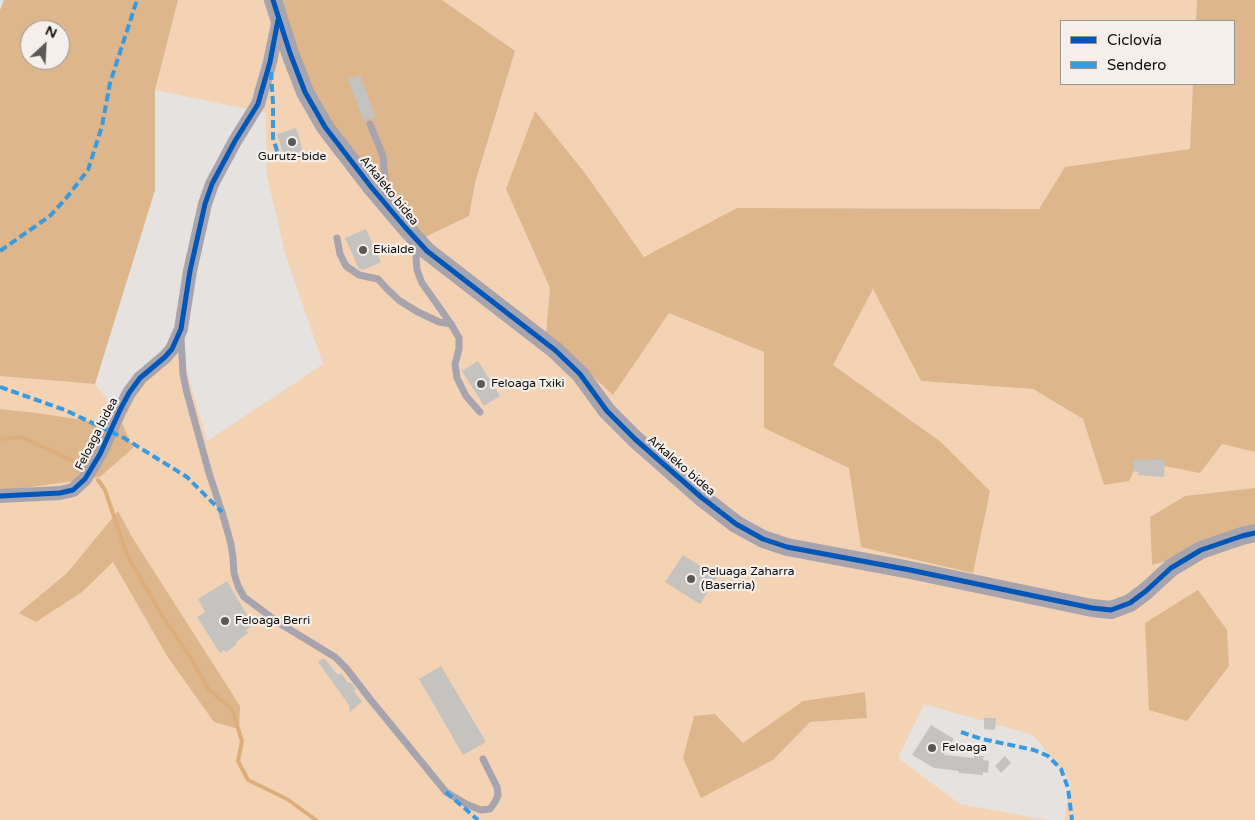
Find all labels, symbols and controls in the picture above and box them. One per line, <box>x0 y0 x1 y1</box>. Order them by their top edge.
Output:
north arrow <box>20 20 70 70</box>
legend <box>1060 20 1235 85</box>
text: N <box>42 22 60 42</box>
text: Ciclovía <box>1107 31 1162 49</box>
text: Sendero <box>1107 56 1166 74</box>
marker: Gurutz-bide <box>286 136 298 148</box>
place label: Gurutz-bide <box>258 150 326 164</box>
street label: Arkaleko bidea <box>357 153 421 229</box>
place label: Ekialde <box>373 243 414 257</box>
marker: Ekialde <box>357 244 369 256</box>
place label: Feloaga Txiki <box>491 377 565 391</box>
marker: Feloaga Txiki <box>475 378 487 390</box>
street label: Feloaga bidea <box>72 395 122 473</box>
street label: Arkaleko bidea <box>644 433 718 499</box>
place label: Peluaga Zaharra (Baserria) <box>701 565 795 593</box>
marker: Peluaga Zaharra (Baserria) <box>685 573 697 585</box>
place label: Feloaga Berri <box>235 614 310 628</box>
marker: Feloaga Berri <box>219 615 231 627</box>
place label: Feloaga <box>942 741 987 755</box>
marker: Feloaga <box>926 742 938 754</box>

